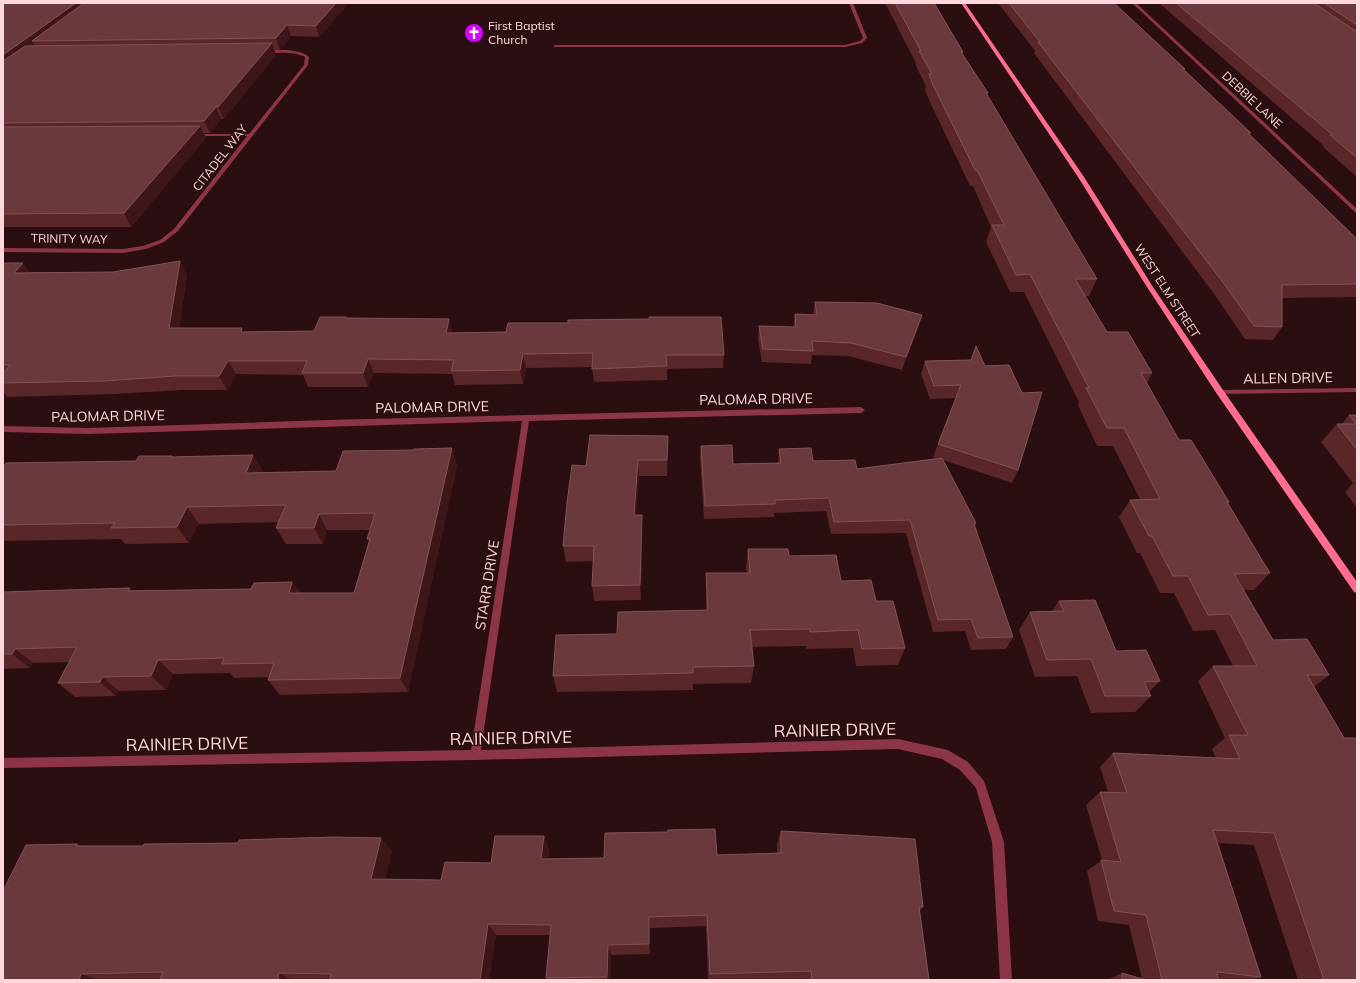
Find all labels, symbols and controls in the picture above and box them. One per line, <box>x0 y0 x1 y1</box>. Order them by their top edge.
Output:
place label: First Baptist Church <box>488 18 555 47</box>
church icon: First Baptist Church <box>463 22 485 44</box>
street label: DEBBIE LANE <box>1219 68 1286 131</box>
street label: CITADEL WAY <box>189 121 251 194</box>
street label: TRINITY WAY <box>31 230 108 247</box>
street label: WEST ELM STREET <box>1131 241 1204 341</box>
street label: ALLEN DRIVE <box>1243 368 1333 388</box>
street label: PALOMAR DRIVE <box>699 389 813 409</box>
street label: PALOMAR DRIVE <box>375 397 489 417</box>
street label: PALOMAR DRIVE <box>51 406 165 426</box>
street label: STARR DRIVE <box>471 539 503 631</box>
street label: RAINIER DRIVE <box>774 718 896 741</box>
street label: RAINIER DRIVE <box>450 726 572 749</box>
street label: RAINIER DRIVE <box>126 732 248 755</box>

